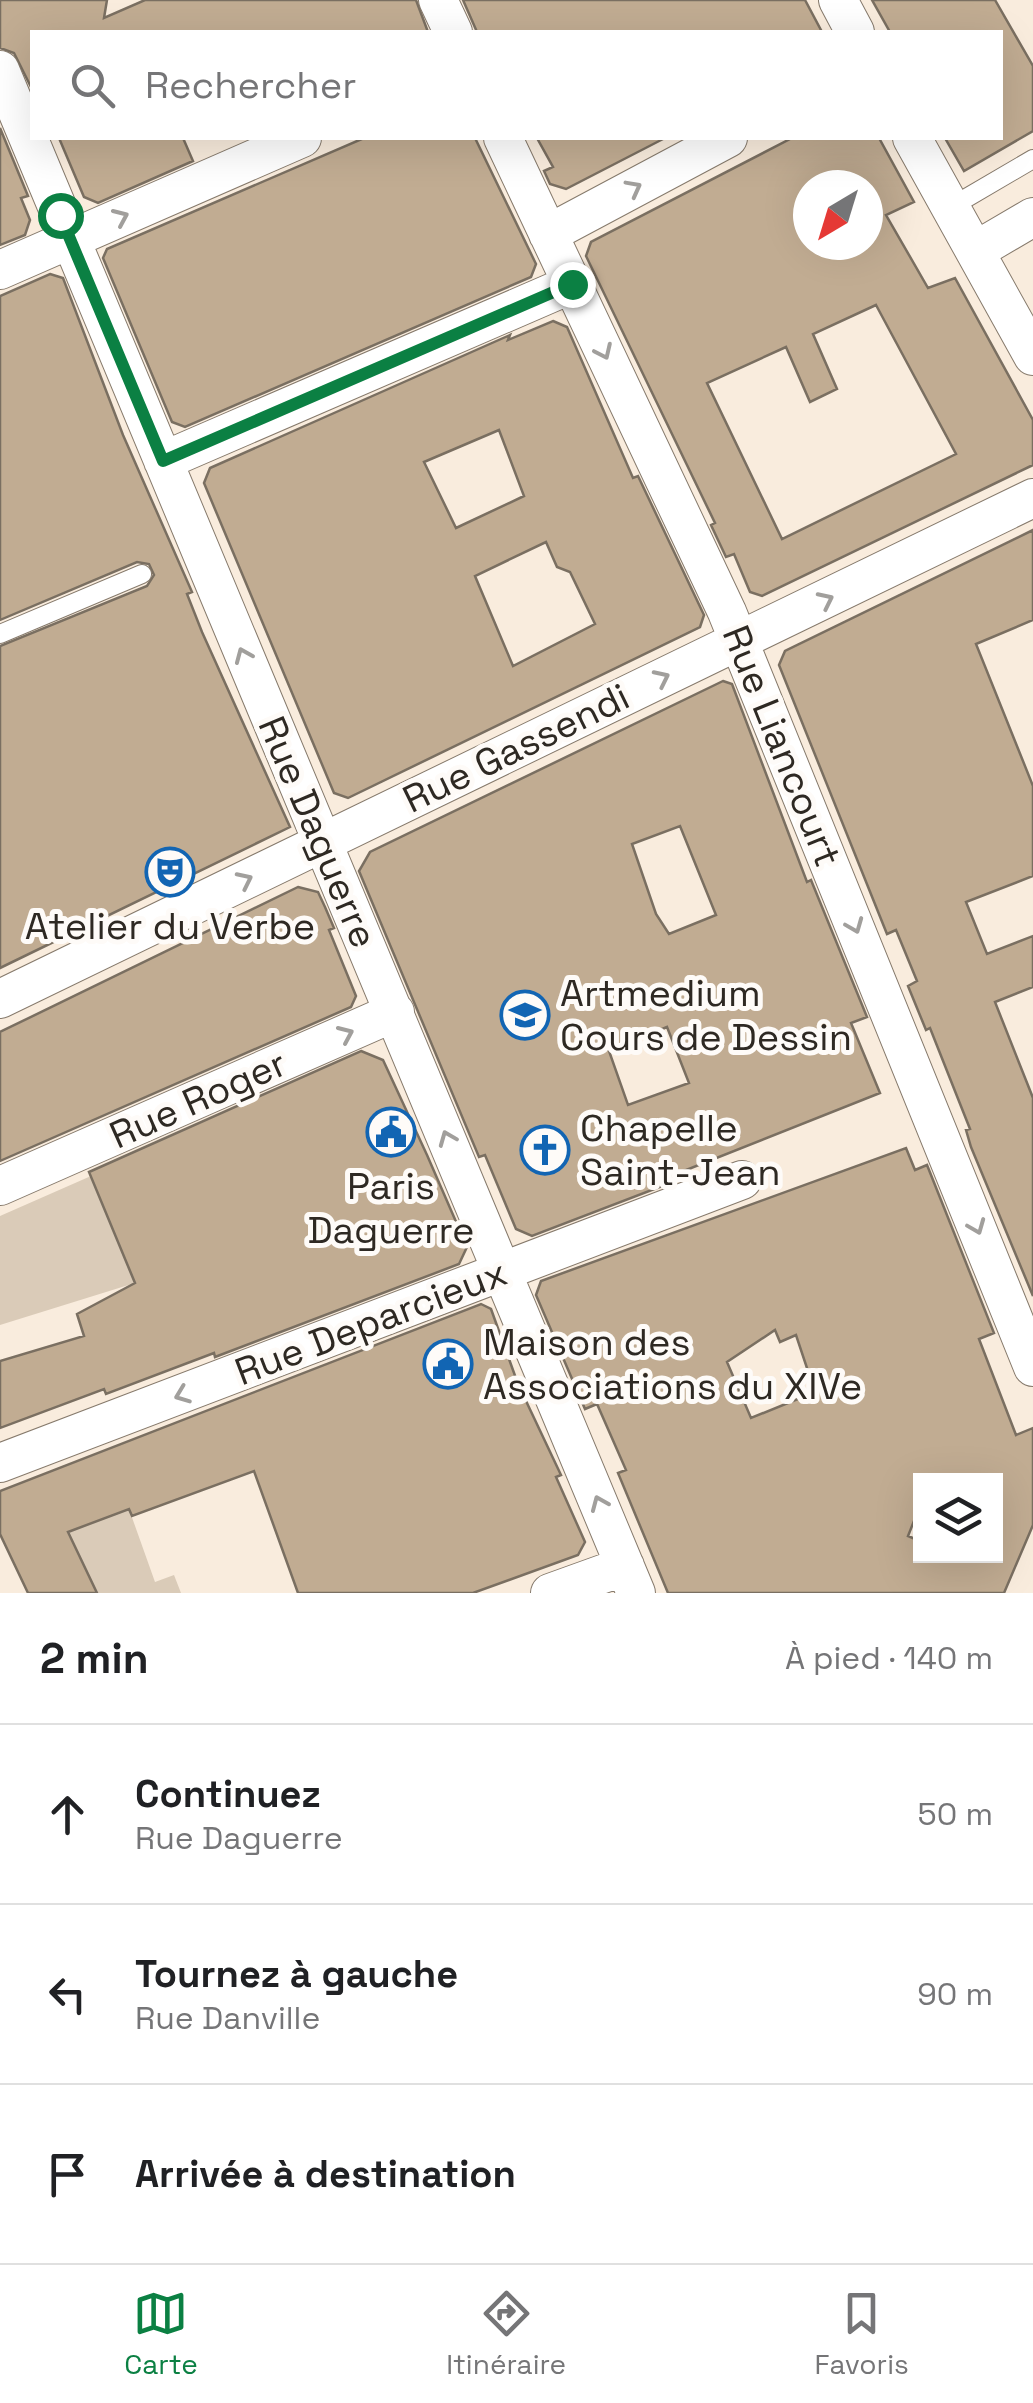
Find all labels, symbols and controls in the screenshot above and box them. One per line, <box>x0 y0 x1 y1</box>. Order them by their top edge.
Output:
search box <box>30 30 1003 140</box>
icon: search <box>65 58 120 113</box>
text: Rechercher <box>145 61 356 109</box>
north arrow <box>793 170 883 260</box>
one-way arrow <box>624 181 642 200</box>
route start <box>38 193 84 239</box>
one-way arrow <box>111 209 129 229</box>
route end <box>550 262 596 308</box>
one-way arrow <box>592 342 612 360</box>
one-way arrow <box>816 592 834 612</box>
street label: Rue Liancourt <box>712 618 852 874</box>
one-way arrow <box>235 647 255 665</box>
one-way arrow <box>652 671 670 691</box>
street label: Rue Gassendi <box>395 673 637 823</box>
street label: Rue Daguerre <box>248 709 388 955</box>
theatre icon: Atelier du Verbe <box>144 846 196 898</box>
one-way arrow <box>235 873 253 893</box>
place label: Atelier du Verbe <box>25 902 315 950</box>
one-way arrow <box>843 916 863 934</box>
place label: Artmedium Cours de Dessin <box>560 969 852 1061</box>
school or university icon: Artmedium Cours de Dessin <box>499 989 551 1041</box>
one-way arrow <box>336 1026 354 1046</box>
street label: Rue Roger <box>102 1039 294 1159</box>
place label: Chapelle Saint-Jean <box>580 1104 781 1196</box>
public building icon: Paris Daguerre <box>365 1106 417 1158</box>
church icon: Chapelle Saint-Jean <box>519 1124 571 1176</box>
one-way arrow <box>438 1131 458 1148</box>
place label: Paris Daguerre <box>307 1162 475 1254</box>
one-way arrow <box>965 1217 985 1235</box>
street label: Rue Deparcieux <box>228 1248 514 1396</box>
place label: Maison des Associations du XIVe <box>483 1318 862 1410</box>
public building icon: Maison des Associations du XIVe <box>422 1338 474 1390</box>
one-way arrow <box>174 1383 191 1404</box>
map controls <box>913 1473 1003 1563</box>
button: layers <box>913 1473 1003 1563</box>
one-way arrow <box>590 1495 610 1513</box>
text: 2 min <box>40 1632 149 1685</box>
text: À pied · 140 m <box>785 1638 993 1678</box>
text: Continuez <box>135 1770 321 1818</box>
icon: ahead <box>40 1787 95 1842</box>
text: 50 m <box>918 1794 993 1834</box>
text: Rue Daguerre <box>135 1818 343 1858</box>
text: Tournez à gauche <box>135 1950 458 1998</box>
icon: left <box>40 1967 95 2022</box>
text: 90 m <box>917 1974 993 2014</box>
text: Rue Danville <box>135 1998 320 2038</box>
icon: arrive <box>40 2147 95 2202</box>
text: Arrivée à destination <box>135 2150 516 2198</box>
tab: Carte <box>124 2286 198 2382</box>
tab: Itinéraire <box>446 2286 566 2382</box>
tab: Favoris <box>815 2286 909 2382</box>

